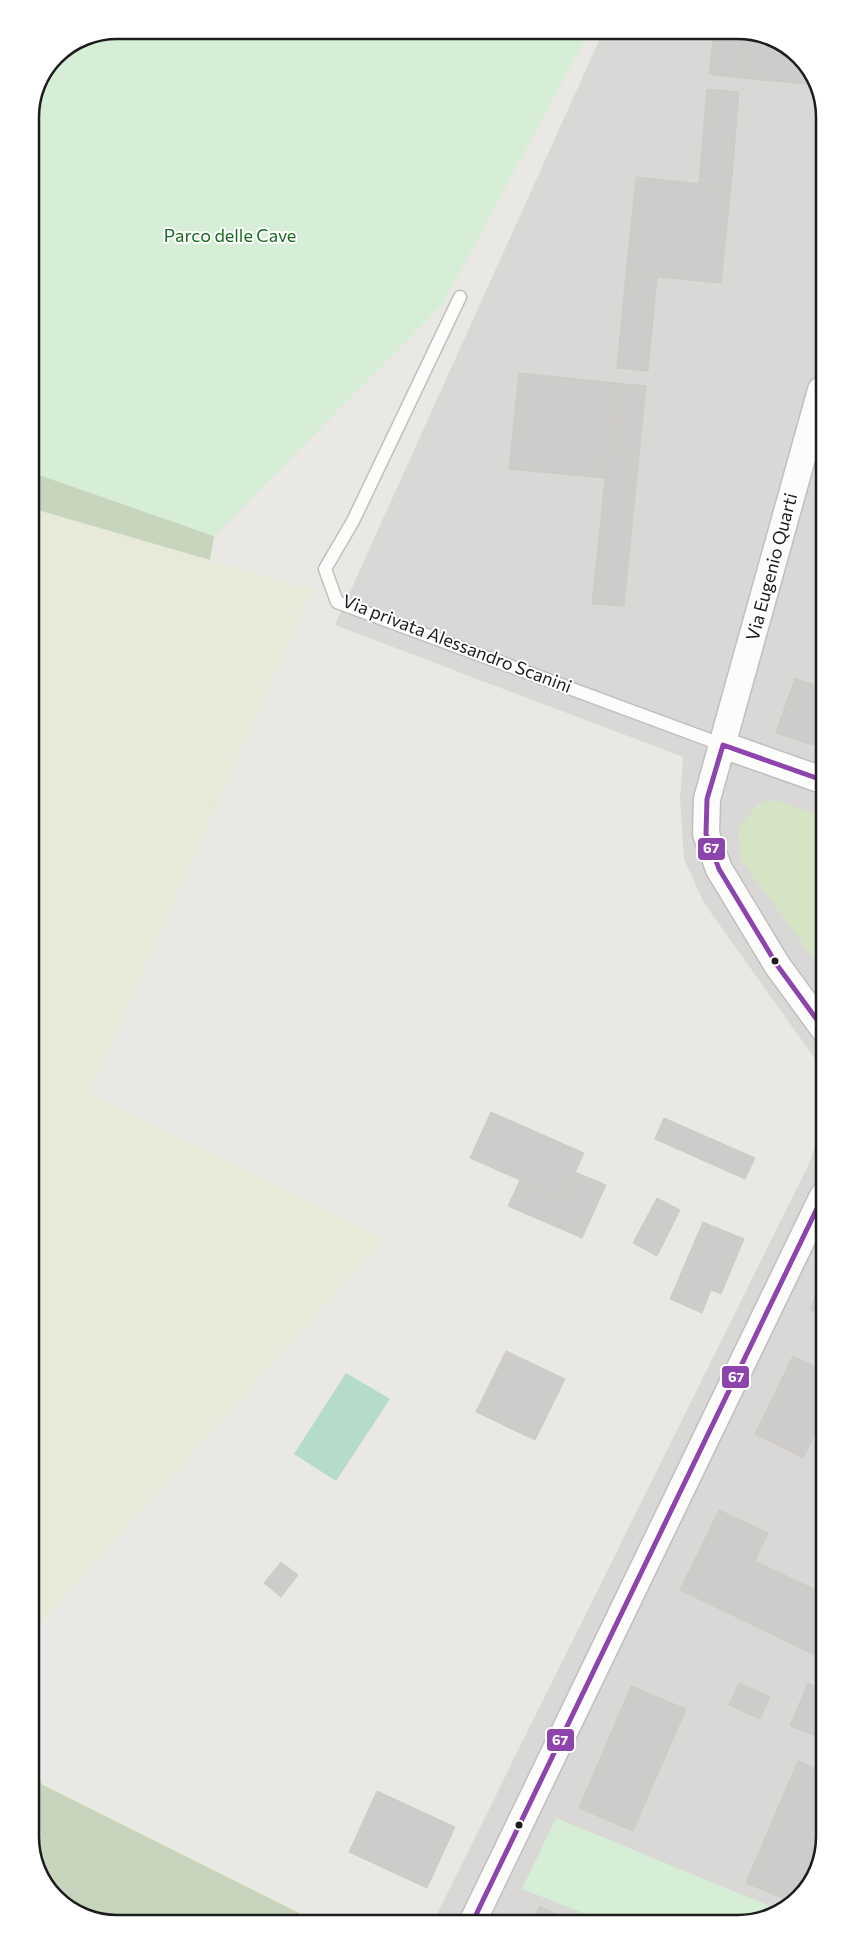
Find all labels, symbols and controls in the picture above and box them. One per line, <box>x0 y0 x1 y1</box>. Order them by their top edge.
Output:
park label: Parco delle Cave <box>164 224 296 246</box>
street label: Via Eugenio Quarti <box>741 490 801 643</box>
street label: Via privata Alessandro Scanini <box>340 589 575 697</box>
line badge: 67 <box>697 837 726 861</box>
text: 67 <box>703 839 719 856</box>
unlabelled marker <box>770 956 780 966</box>
line badge: 67 <box>721 1365 750 1389</box>
text: 67 <box>728 1368 744 1385</box>
line badge: 67 <box>546 1728 575 1752</box>
text: 67 <box>552 1731 568 1748</box>
unlabelled marker <box>514 1820 524 1830</box>

